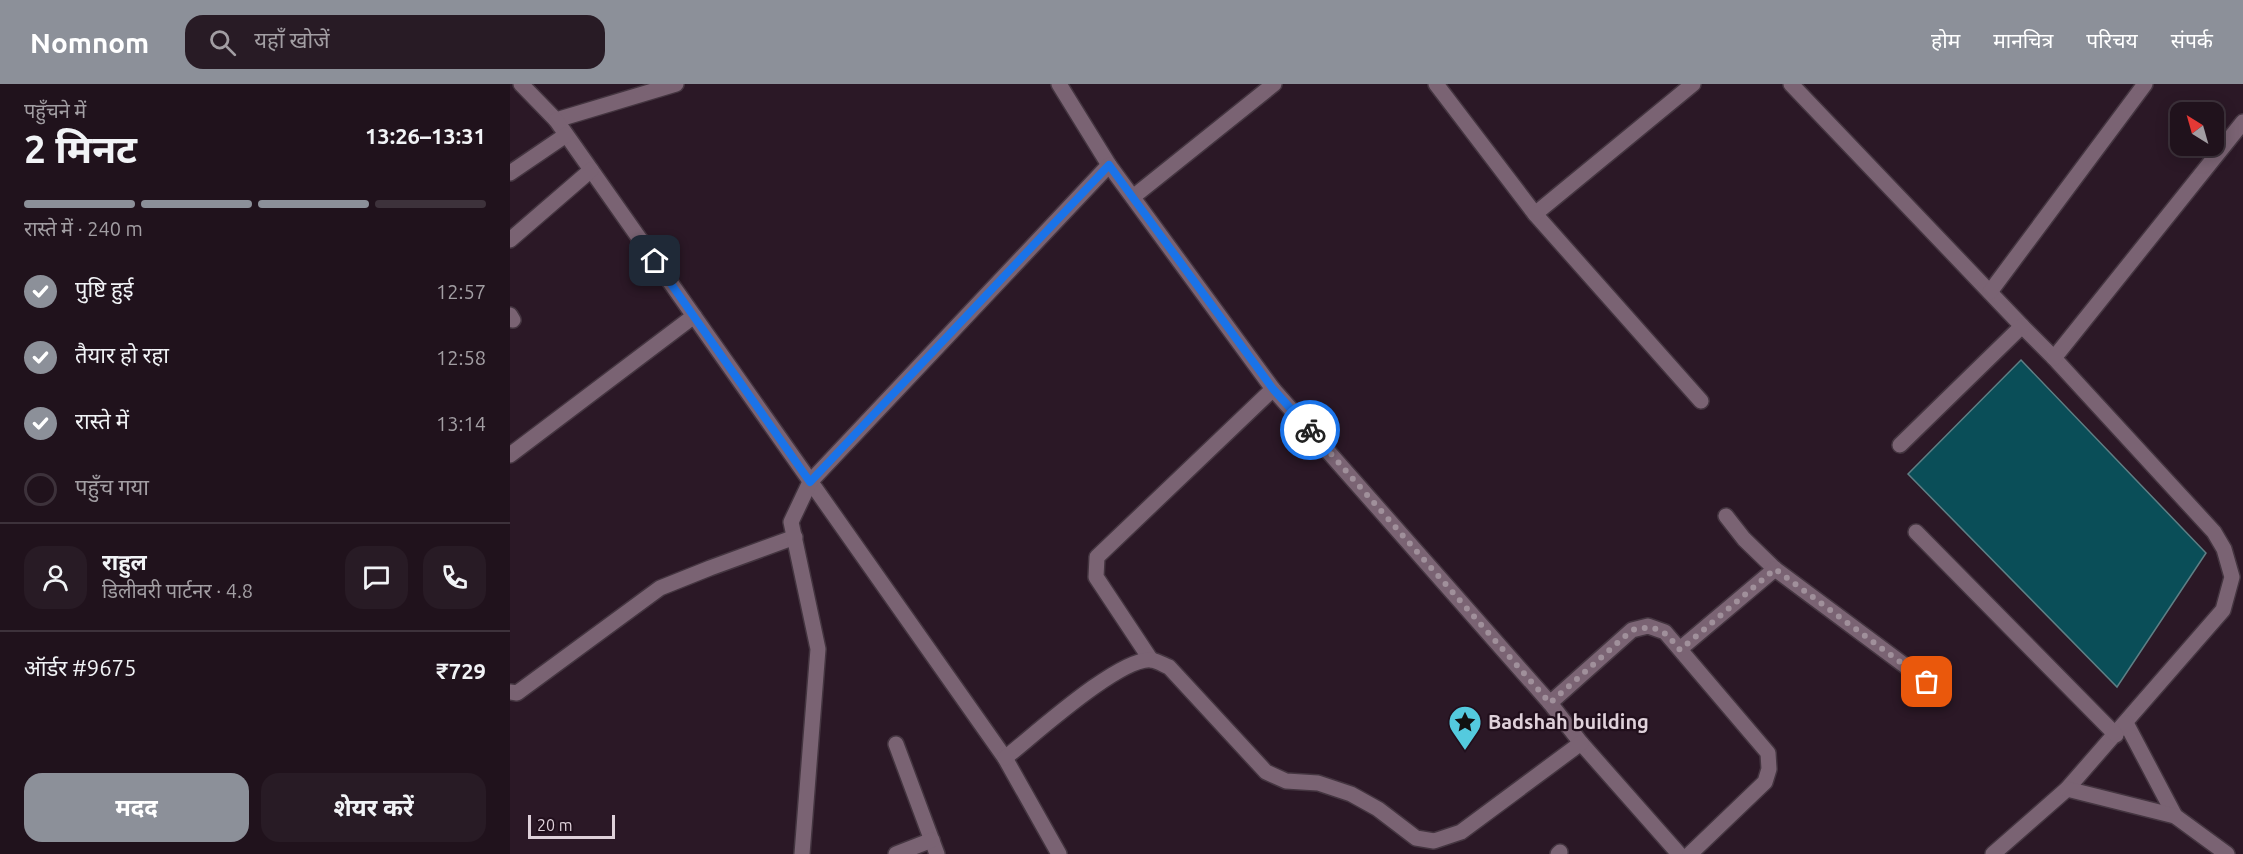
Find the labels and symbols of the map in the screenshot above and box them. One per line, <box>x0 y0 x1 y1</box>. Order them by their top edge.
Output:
north arrow <box>2170 102 2224 156</box>
pin <box>629 235 680 286</box>
courier <box>1280 400 1340 460</box>
pin <box>1901 656 1952 707</box>
place icon: Badshah building <box>1447 704 1483 751</box>
place label: Badshah building <box>1488 710 1649 733</box>
scale bar <box>528 812 615 840</box>

